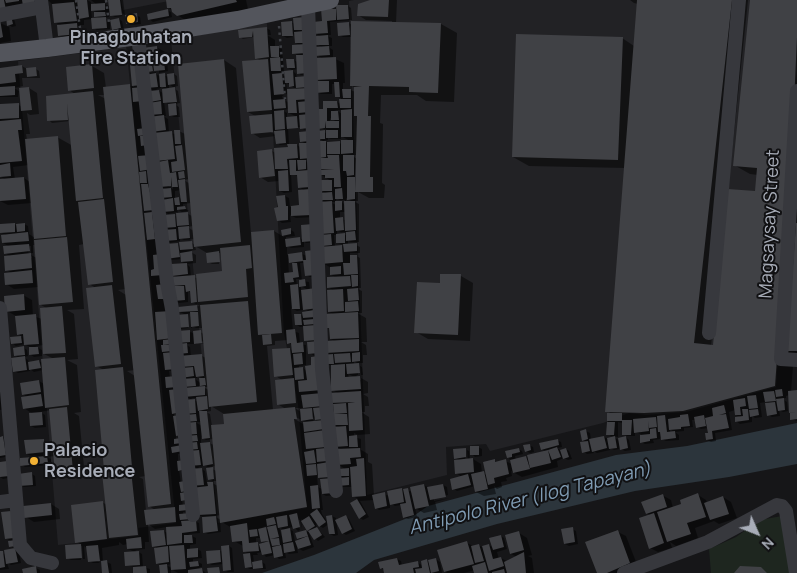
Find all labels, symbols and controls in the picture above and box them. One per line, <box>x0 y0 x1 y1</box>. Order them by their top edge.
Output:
marker: Pinagbuhatan Fire Station <box>125 13 137 25</box>
place label: Pinagbuhatan Fire Station <box>70 27 192 70</box>
street label: Magsaysay Street <box>755 149 785 299</box>
place label: Palacio Residence <box>44 440 135 482</box>
marker: Palacio Residence <box>28 455 40 467</box>
water label: Antipolo River (Ilog Tapayan) <box>406 458 654 540</box>
north arrow <box>732 508 782 558</box>
text: N <box>758 534 778 554</box>

